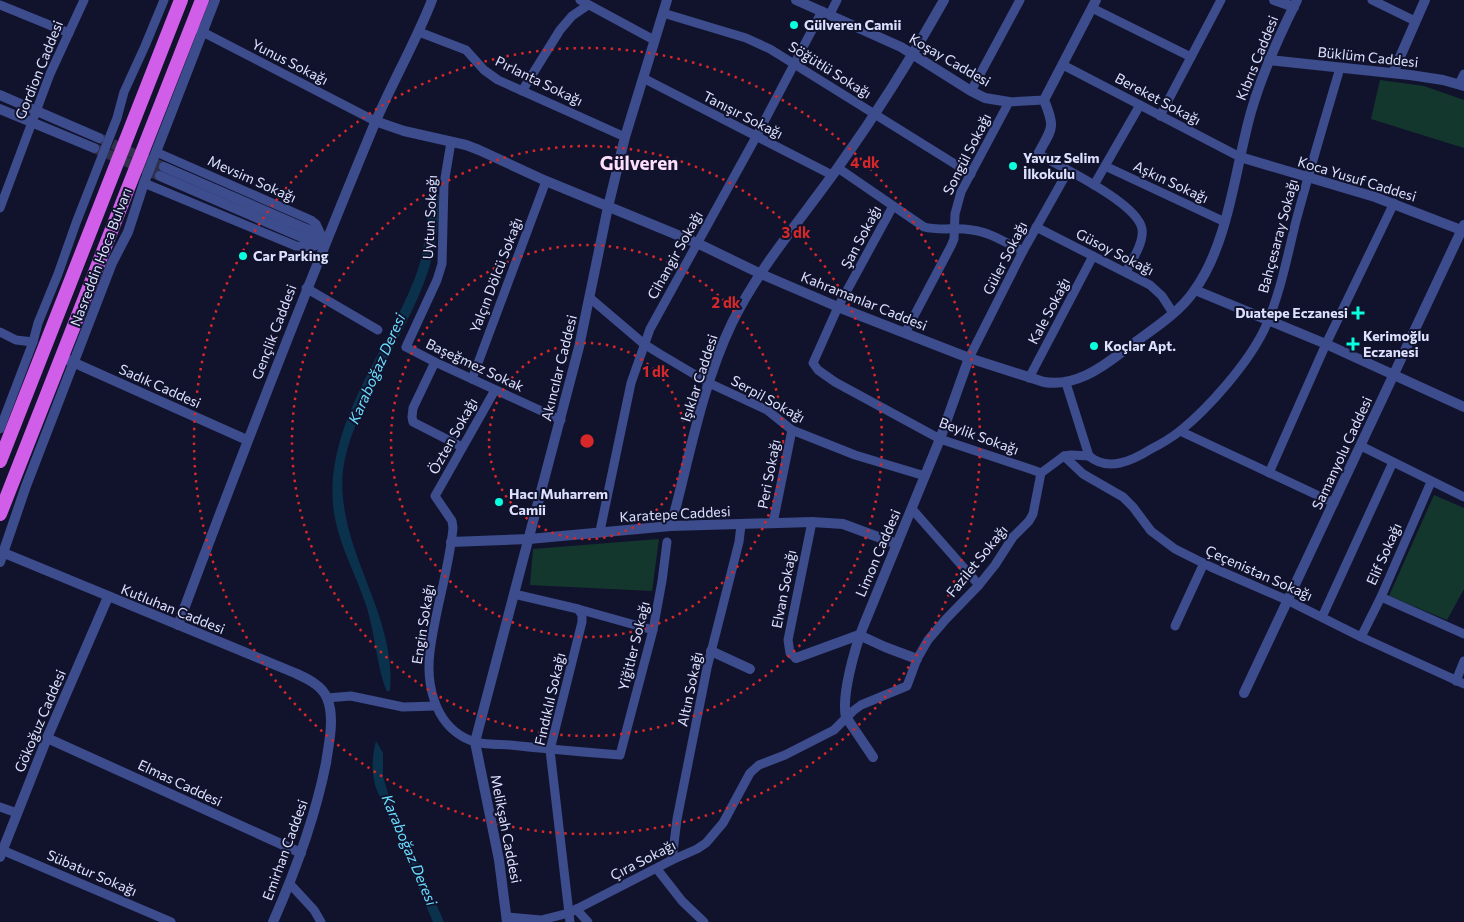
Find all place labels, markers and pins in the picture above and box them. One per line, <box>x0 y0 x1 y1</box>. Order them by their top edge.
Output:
place label: Gülveren Camii <box>804 16 901 33</box>
marker: Gülveren Camii <box>788 19 800 31</box>
place label: Yavuz Selim İlkokulu <box>1023 149 1100 182</box>
marker: Yavuz Selim İlkokulu <box>1007 160 1019 172</box>
place label: Car Parking <box>253 247 329 264</box>
marker: Car Parking <box>237 250 249 262</box>
place label: Duatepe Eczanesi <box>1235 304 1348 321</box>
marker: Duatepe Eczanesi <box>1352 307 1364 319</box>
place label: Kerimoğlu Eczanesi <box>1363 327 1429 360</box>
place label: Koçlar Apt. <box>1104 337 1176 354</box>
marker: Kerimoğlu Eczanesi <box>1347 338 1359 350</box>
marker: Koçlar Apt. <box>1088 340 1100 352</box>
centre of rings <box>578 432 596 450</box>
place label: Hacı Muharrem Camii <box>509 485 608 518</box>
marker: Hacı Muharrem Camii <box>493 496 505 508</box>

